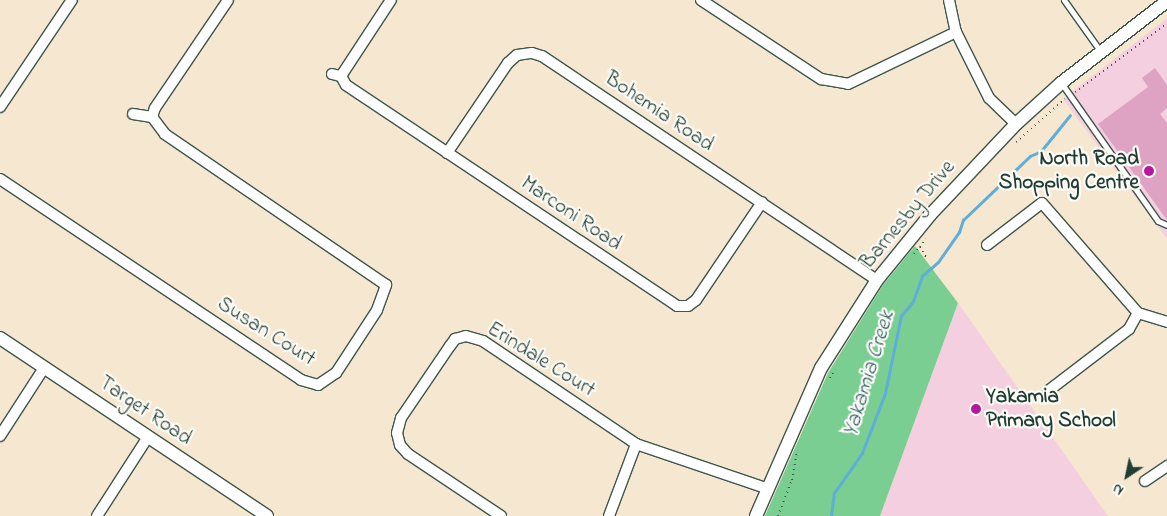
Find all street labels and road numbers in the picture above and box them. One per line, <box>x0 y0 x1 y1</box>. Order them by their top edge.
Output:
street label: Bohemia Road <box>600 66 718 158</box>
street label: Barnesby Drive <box>855 155 961 275</box>
street label: Marconi Road <box>516 171 626 257</box>
street label: Susan Court <box>212 292 320 372</box>
street label: Erindale Court <box>482 317 600 403</box>
street label: Target Road <box>94 371 196 451</box>

